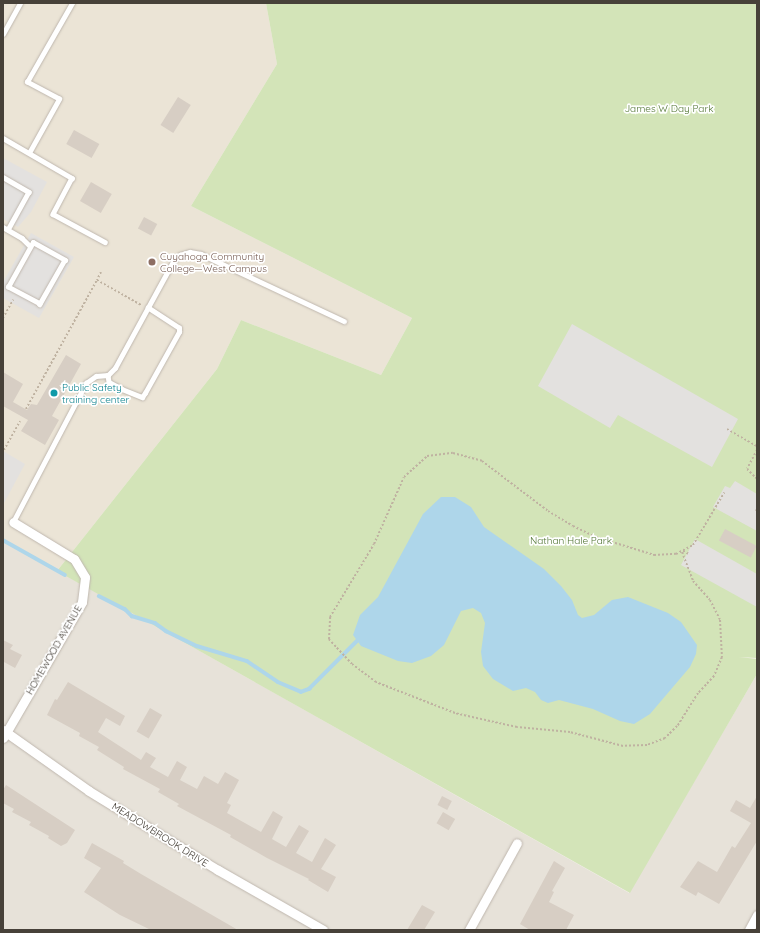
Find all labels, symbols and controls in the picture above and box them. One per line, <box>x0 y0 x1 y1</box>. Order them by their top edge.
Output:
park label: James W Day Park <box>624 103 714 115</box>
place label: Cuyahoga Community College—West Campus <box>160 250 267 274</box>
marker: Cuyahoga Community College—West Campus <box>147 257 157 267</box>
place label: Public Safety training center <box>62 381 129 404</box>
marker: Public Safety training center <box>49 388 59 398</box>
park label: Nathan Hale Park <box>530 535 612 547</box>
street label: HOMEWOOD AVENUE <box>23 603 85 697</box>
street label: MEADOWBROOK DRIVE <box>110 800 210 870</box>

